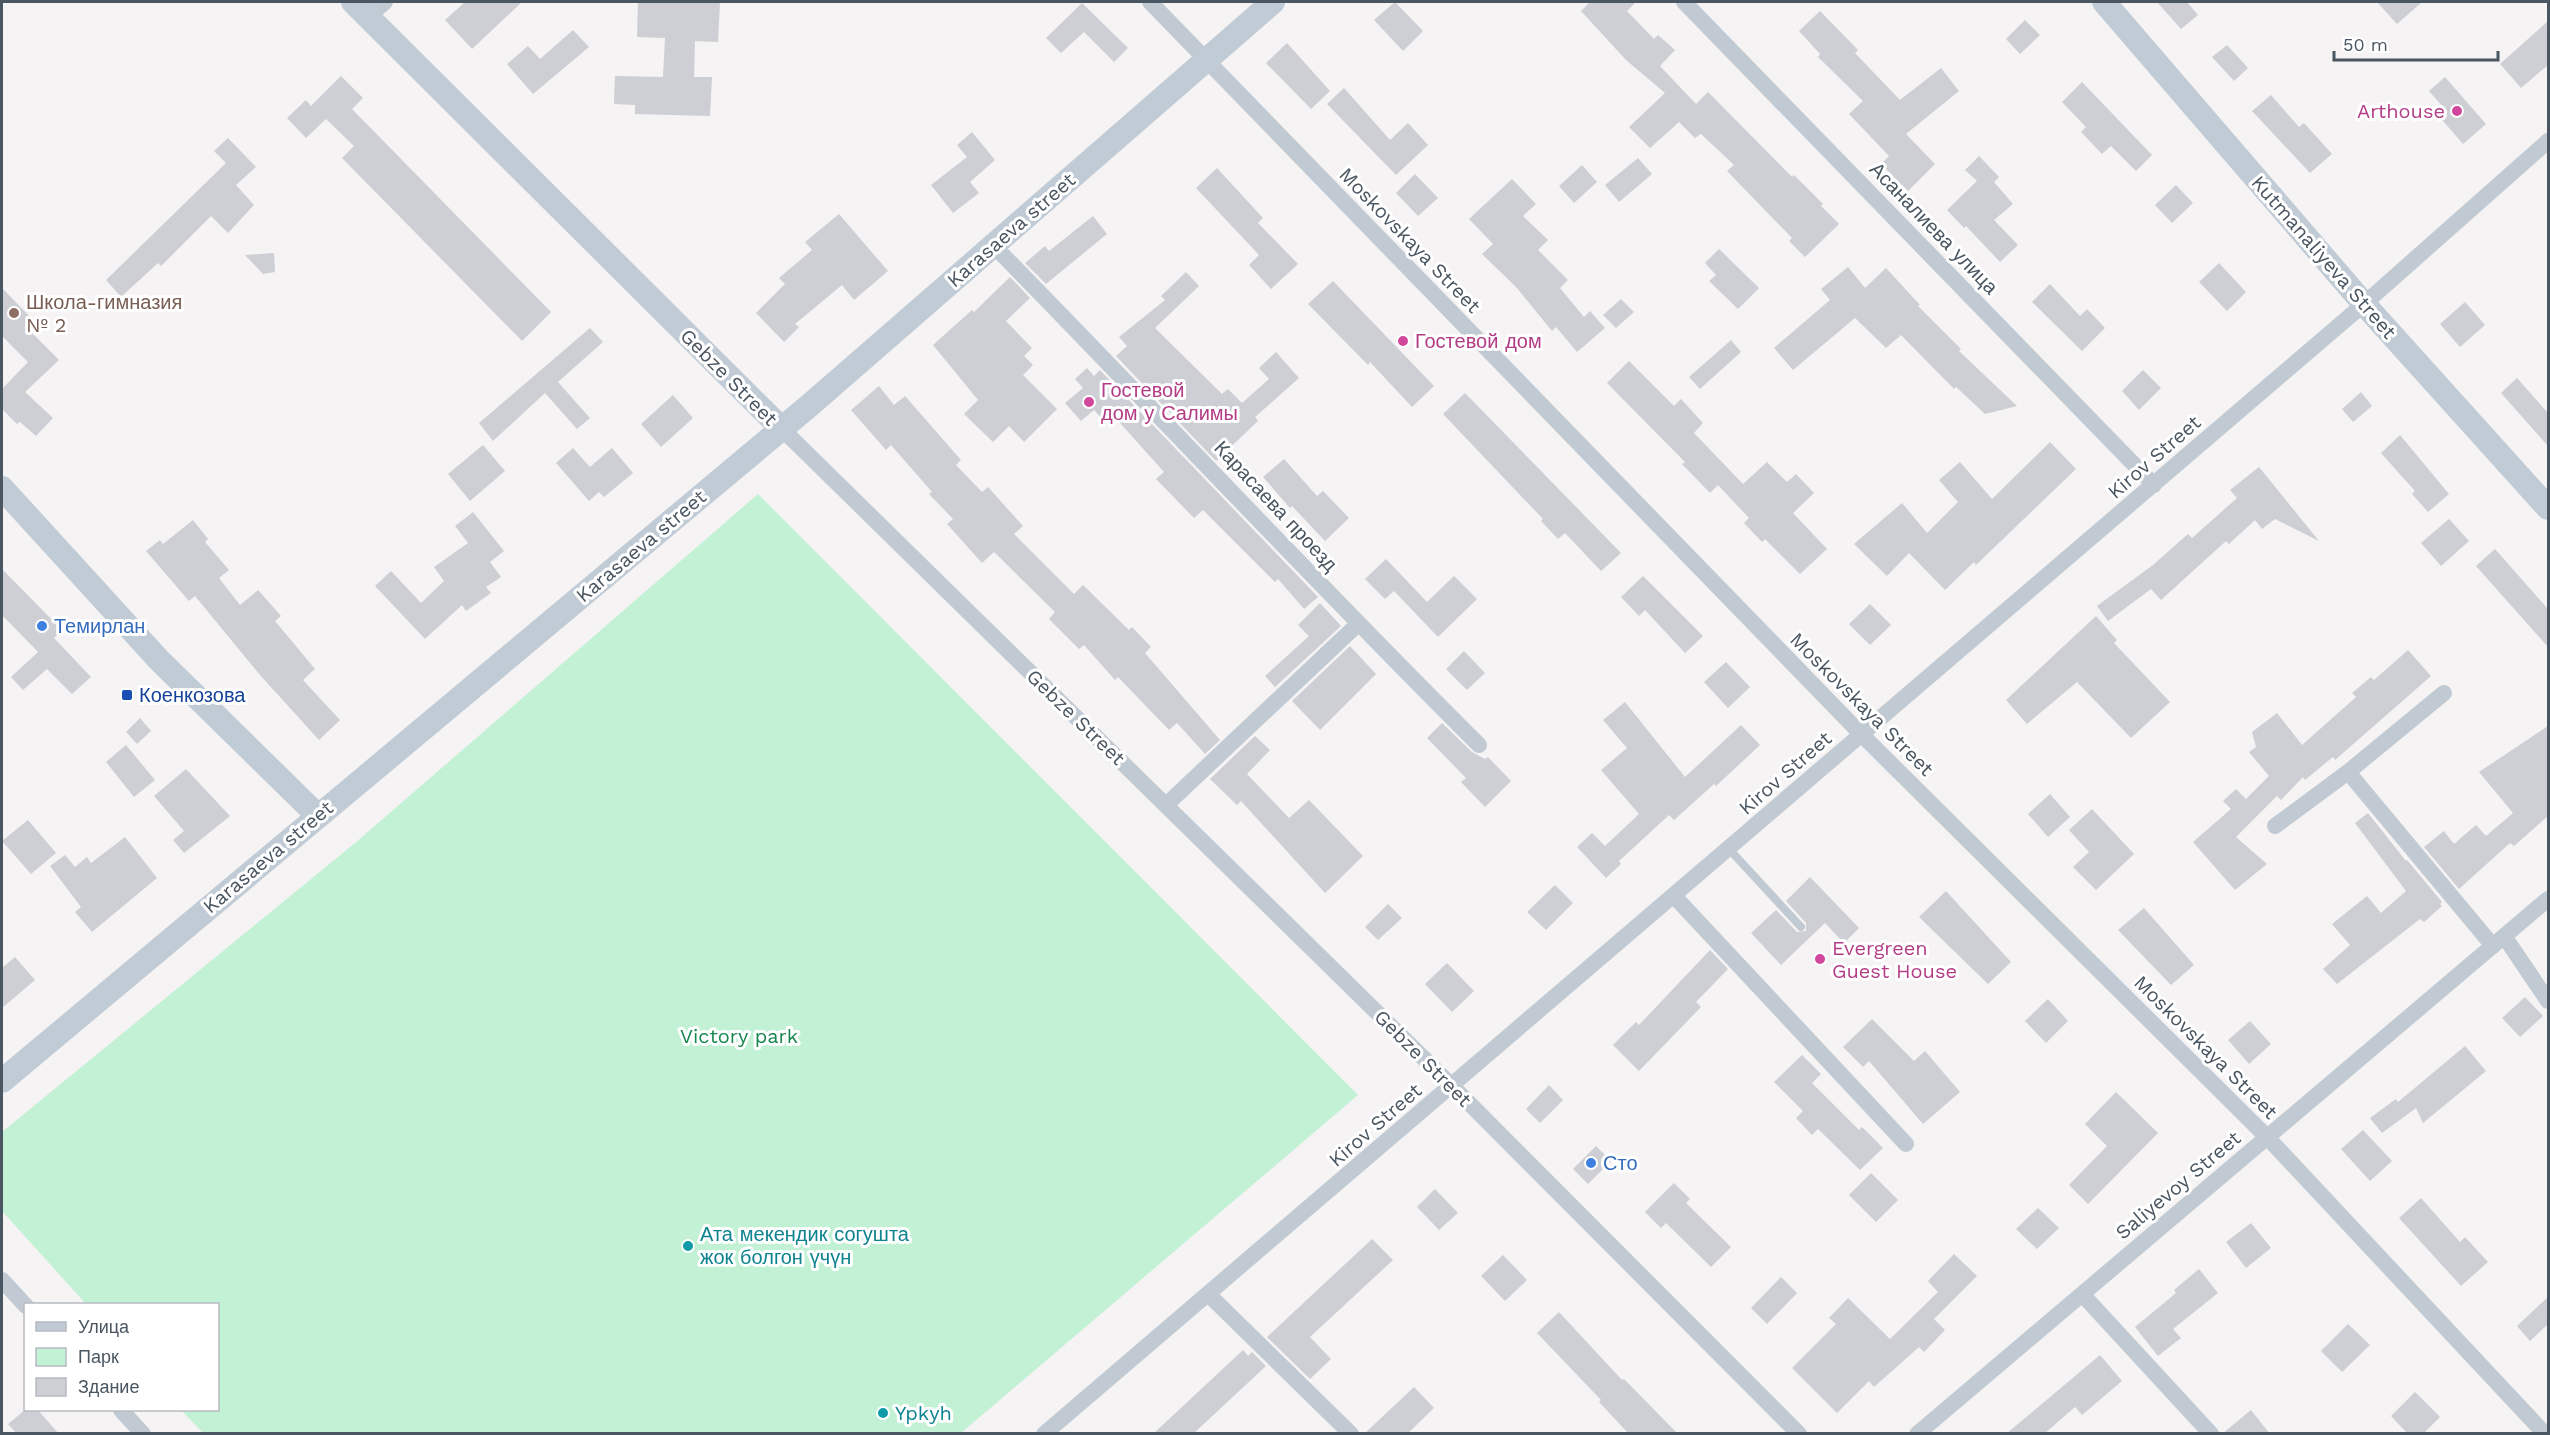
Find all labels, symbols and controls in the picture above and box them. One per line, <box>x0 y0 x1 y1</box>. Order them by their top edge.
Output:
scale bar <box>2334 24 2498 62</box>
text: 50 m <box>2343 34 2388 55</box>
place label: Arthouse <box>2357 99 2445 123</box>
marker: Arthouse <box>2450 104 2464 118</box>
street label: Асаналиева улица <box>1865 157 2004 300</box>
street label: Moskovskaya Street <box>1334 162 1486 318</box>
street label: Karasaeva street <box>942 167 1081 292</box>
street label: Kutmanaliyeva Street <box>2247 170 2402 344</box>
place label: Школа-гимназия № 2 <box>26 290 182 337</box>
marker: Школа-гимназия № 2 <box>7 306 21 320</box>
street label: Gebze Street <box>675 323 783 431</box>
place label: Гостевой дом <box>1415 329 1542 353</box>
marker: Гостевой дом <box>1396 334 1410 348</box>
place label: Гостевой дом у Салимы <box>1101 378 1238 425</box>
marker: Гостевой дом у Салимы <box>1082 395 1096 409</box>
street label: Kirov Street <box>2103 410 2206 504</box>
street label: Карасаева проезд <box>1209 436 1343 577</box>
street label: Karasaeva street <box>571 484 711 607</box>
place label: Темирлан <box>54 614 145 638</box>
marker: Темирлан <box>35 619 49 633</box>
street label: Moskovskaya Street <box>1785 627 1939 781</box>
street label: Gebze Street <box>1022 664 1131 770</box>
place label: Коенкозова <box>139 683 246 707</box>
marker: Коенкозова <box>120 688 134 702</box>
street label: Kirov Street <box>1734 726 1837 820</box>
street label: Karasaeva street <box>198 795 338 918</box>
place label: Evergreen Guest House <box>1832 936 1957 983</box>
marker: Evergreen Guest House <box>1813 952 1827 966</box>
street label: Moskovskaya Street <box>2129 970 2283 1124</box>
street label: Gebze Street <box>1369 1004 1477 1112</box>
park label: Victory park <box>680 1024 798 1048</box>
street label: Kirov Street <box>1324 1078 1427 1172</box>
street label: Saliyevoy Street <box>2111 1125 2246 1244</box>
place label: Сто <box>1603 1151 1638 1175</box>
marker: Сто <box>1584 1156 1598 1170</box>
place label: Ата мекендик согушта жок болгон үчүн <box>700 1222 910 1269</box>
marker: Ата мекендик согушта жок болгон үчүн <box>681 1239 695 1253</box>
legend <box>24 1303 219 1411</box>
text: Улица <box>78 1316 130 1337</box>
text: Парк <box>78 1346 119 1367</box>
text: Здание <box>78 1376 139 1397</box>
place label: Ypkyh <box>895 1401 952 1425</box>
marker: Ypkyh <box>876 1406 890 1420</box>

